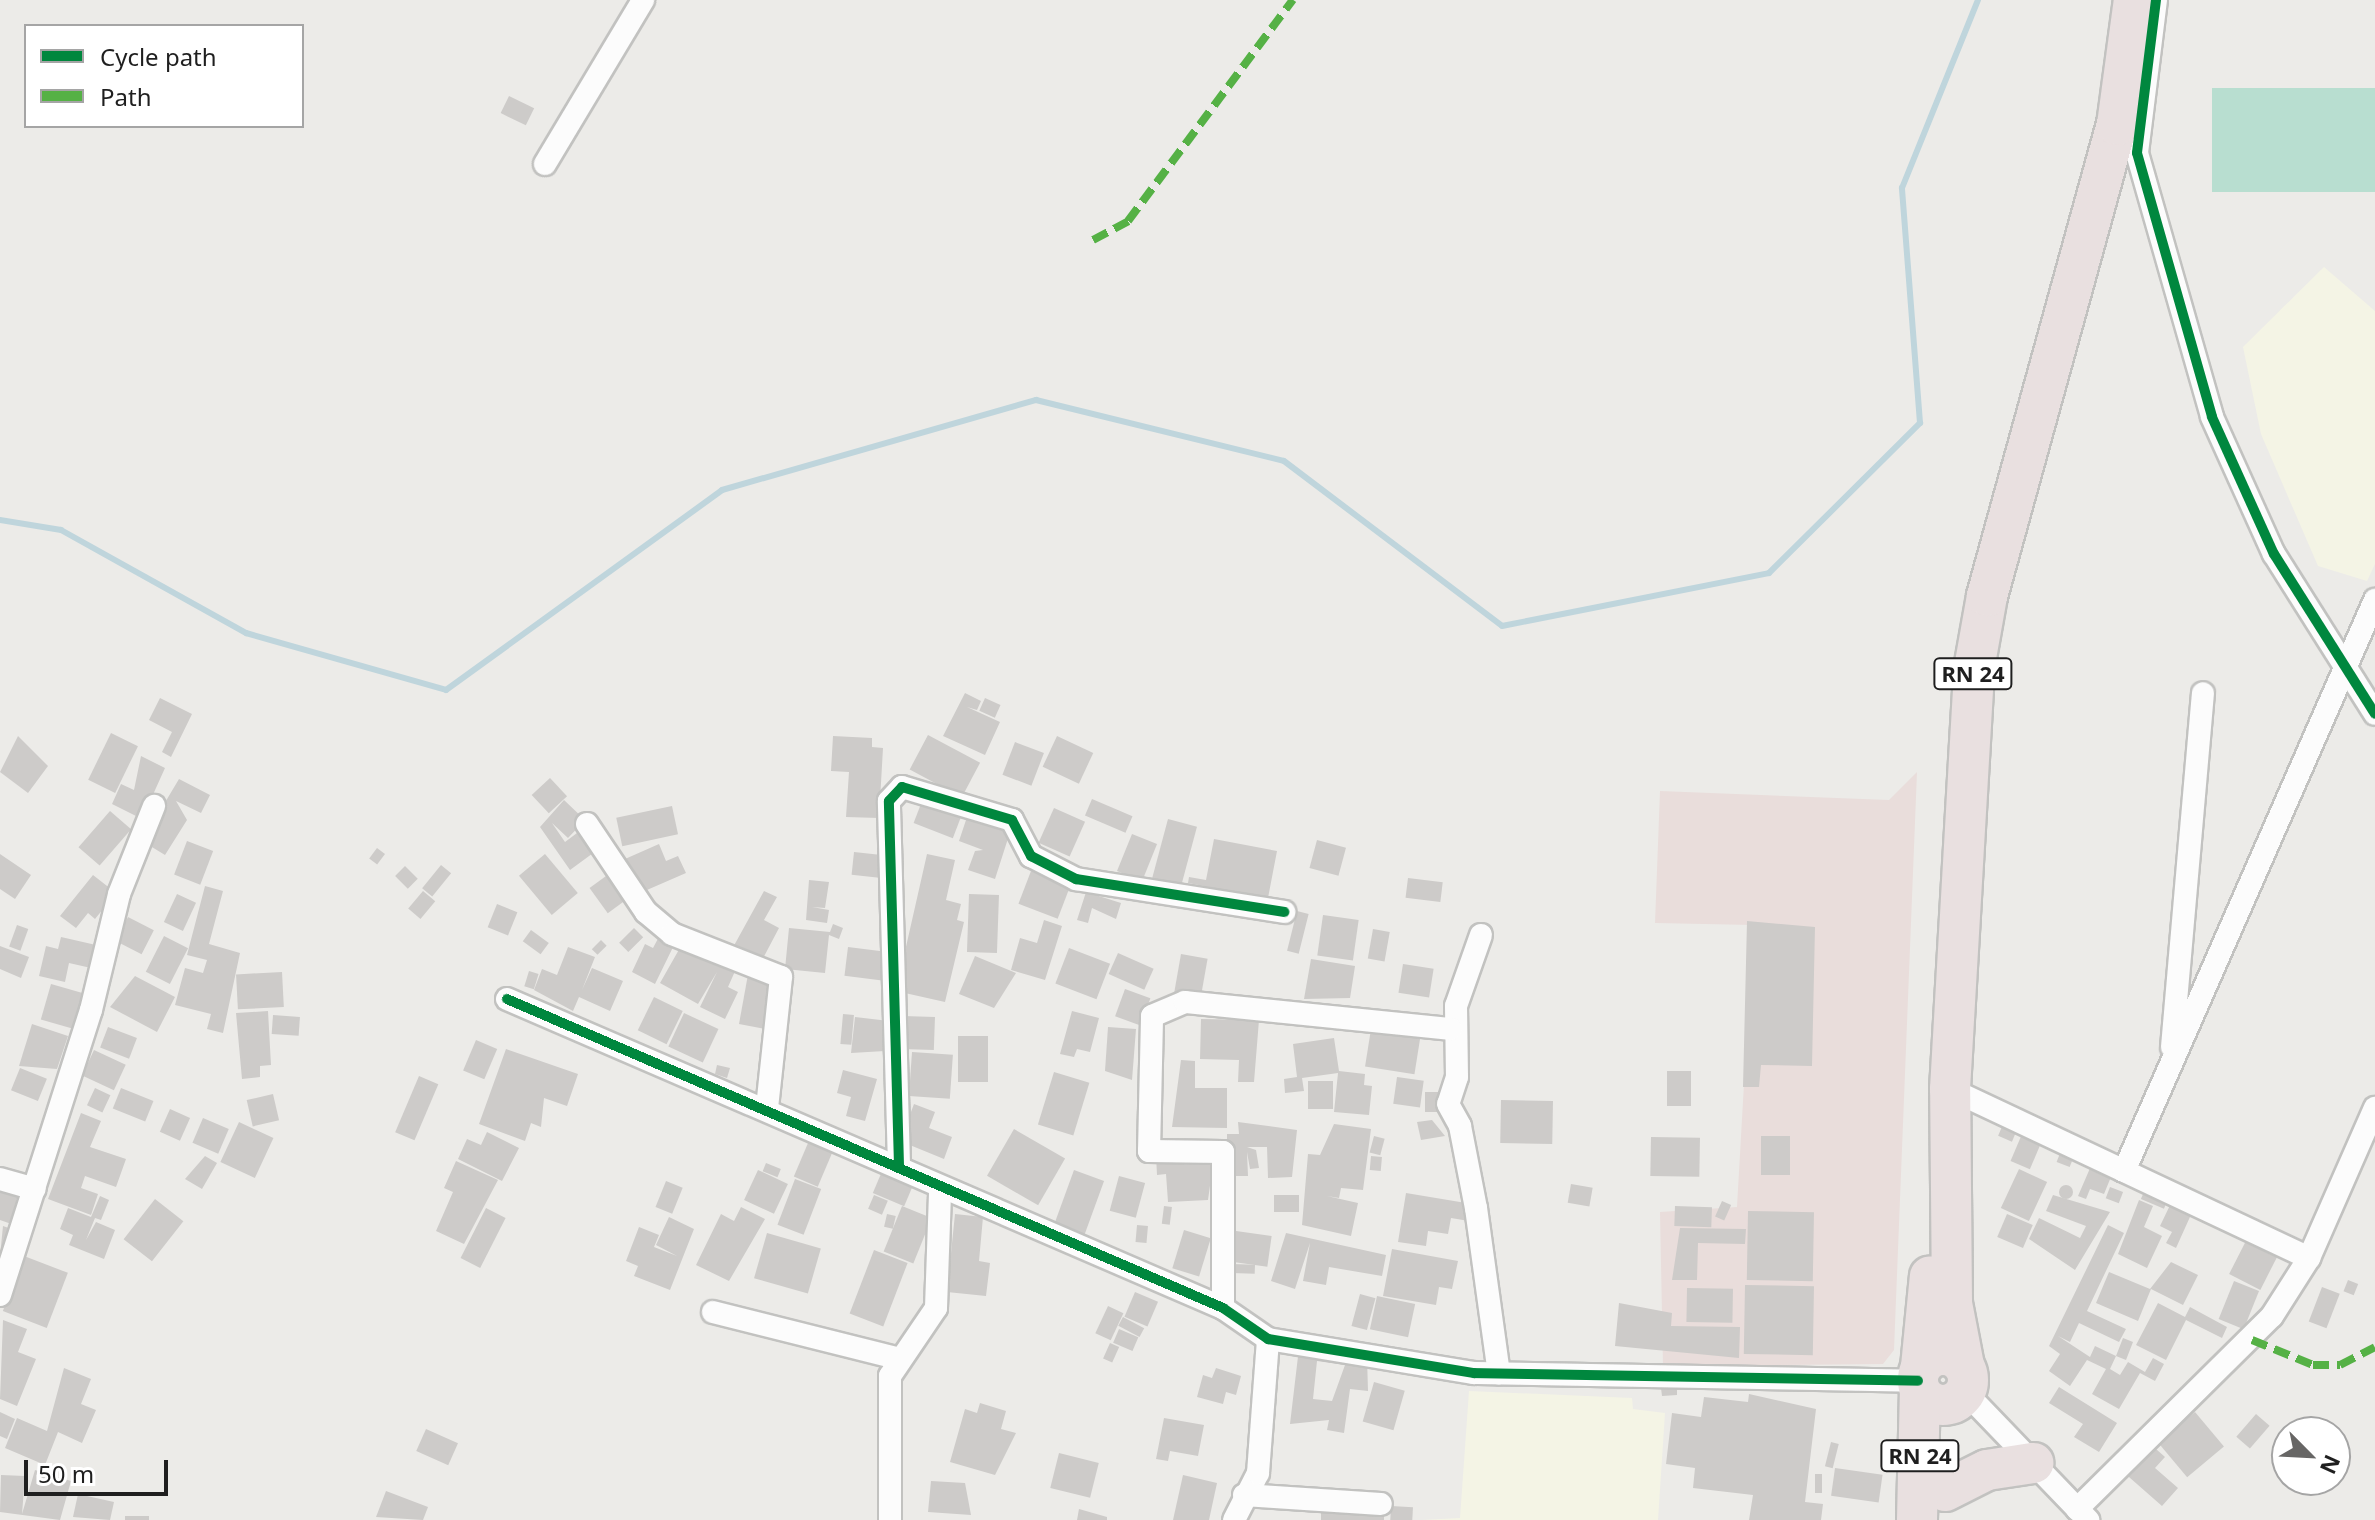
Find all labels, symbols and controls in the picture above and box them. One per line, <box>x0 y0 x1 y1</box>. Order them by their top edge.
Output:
legend <box>24 24 304 128</box>
text: Cycle path <box>100 40 217 73</box>
text: Path <box>100 80 151 113</box>
road number: RN 24 <box>1933 656 2013 692</box>
north arrow <box>2271 1416 2351 1496</box>
road number: RN 24 <box>1880 1438 1960 1474</box>
scale bar <box>28 1444 172 1494</box>
text: N <box>2314 1451 2348 1479</box>
text: 50 m <box>38 1457 94 1490</box>

